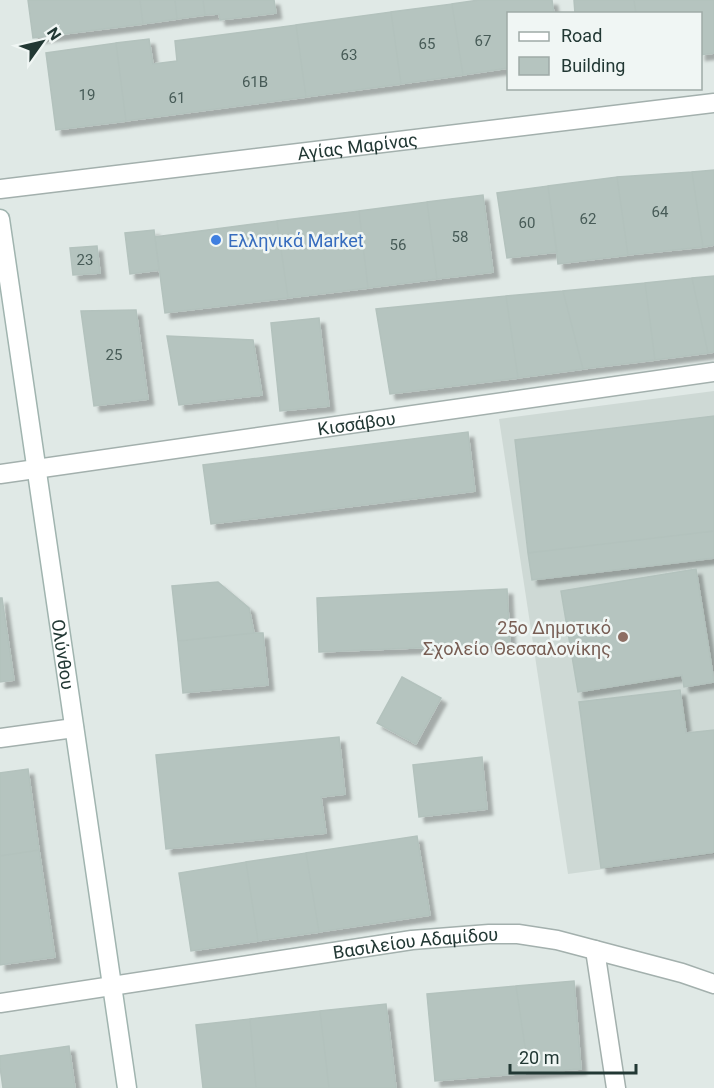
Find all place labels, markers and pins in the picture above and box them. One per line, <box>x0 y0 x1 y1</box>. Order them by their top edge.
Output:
place label: Ελληνικά Market <box>228 230 364 251</box>
marker: Ελληνικά Market <box>209 233 223 247</box>
place label: 25ο Δημοτικό Σχολείο Θεσσαλονίκης <box>423 617 611 659</box>
marker: 25ο Δημοτικό Σχολείο Θεσσαλονίκης <box>616 630 630 644</box>

